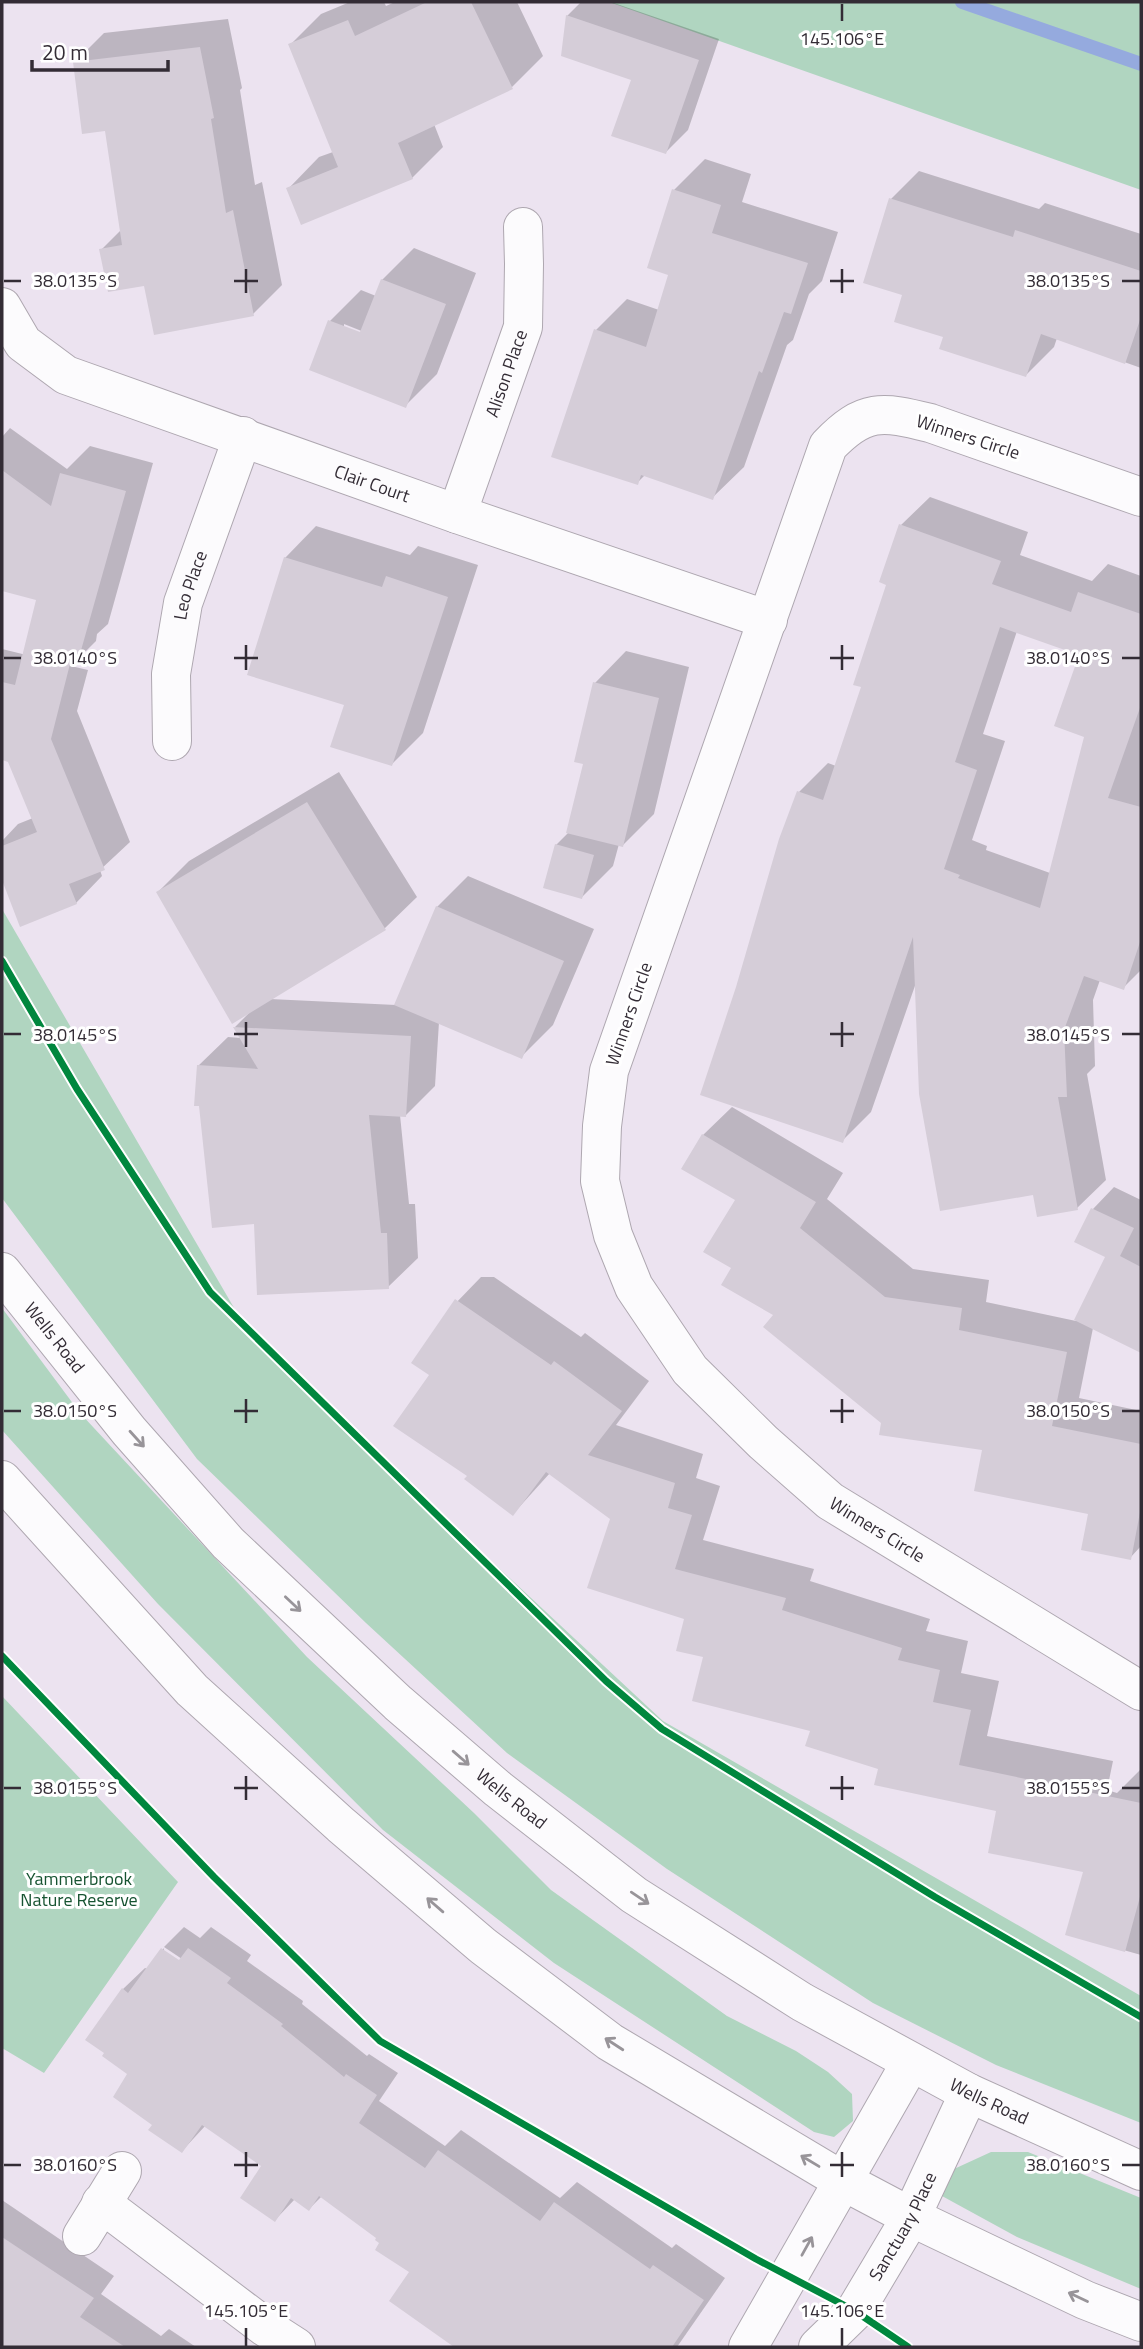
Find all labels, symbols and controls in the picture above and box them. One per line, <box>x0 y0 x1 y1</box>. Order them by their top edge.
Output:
text: 145.106°E <box>800 25 884 52</box>
scale bar <box>32 28 168 72</box>
text: 20 m <box>42 36 88 68</box>
text: 38.0135°S <box>33 267 117 294</box>
text: 38.0135°S <box>1026 267 1110 294</box>
street label: Alison Place <box>478 326 534 421</box>
street label: Winners Circle <box>913 407 1024 466</box>
street label: Clair Court <box>331 457 414 509</box>
street label: Leo Place <box>166 547 214 622</box>
text: 38.0140°S <box>33 644 117 671</box>
text: 38.0140°S <box>1026 644 1110 671</box>
street label: Winners Circle <box>598 959 659 1069</box>
text: 38.0145°S <box>33 1021 117 1048</box>
text: 38.0145°S <box>1026 1021 1110 1048</box>
street label: Wells Road <box>18 1296 92 1379</box>
text: 38.0150°S <box>33 1397 117 1424</box>
text: 38.0150°S <box>1026 1397 1110 1424</box>
one-way arrow <box>128 1430 144 1448</box>
street label: Winners Circle <box>824 1490 931 1569</box>
one-way arrow <box>284 1596 301 1613</box>
one-way arrow <box>452 1750 470 1766</box>
street label: Wells Road <box>470 1762 553 1835</box>
text: 38.0155°S <box>33 1774 117 1801</box>
text: 38.0155°S <box>1026 1774 1110 1801</box>
park label: Yammerbrook Nature Reserve <box>20 1865 138 1913</box>
one-way arrow <box>629 1892 649 1906</box>
one-way arrow <box>426 1897 444 1913</box>
one-way arrow <box>605 2037 625 2051</box>
street label: Wells Road <box>945 2071 1033 2131</box>
text: 38.0160°S <box>33 2151 117 2178</box>
text: 38.0160°S <box>1026 2151 1110 2178</box>
one-way arrow <box>800 2154 820 2168</box>
street label: Sanctuary Place <box>862 2167 943 2286</box>
one-way arrow <box>801 2236 814 2257</box>
one-way arrow <box>1068 2290 1089 2303</box>
text: 145.105°E <box>204 2297 288 2324</box>
text: 145.106°E <box>800 2297 884 2324</box>

